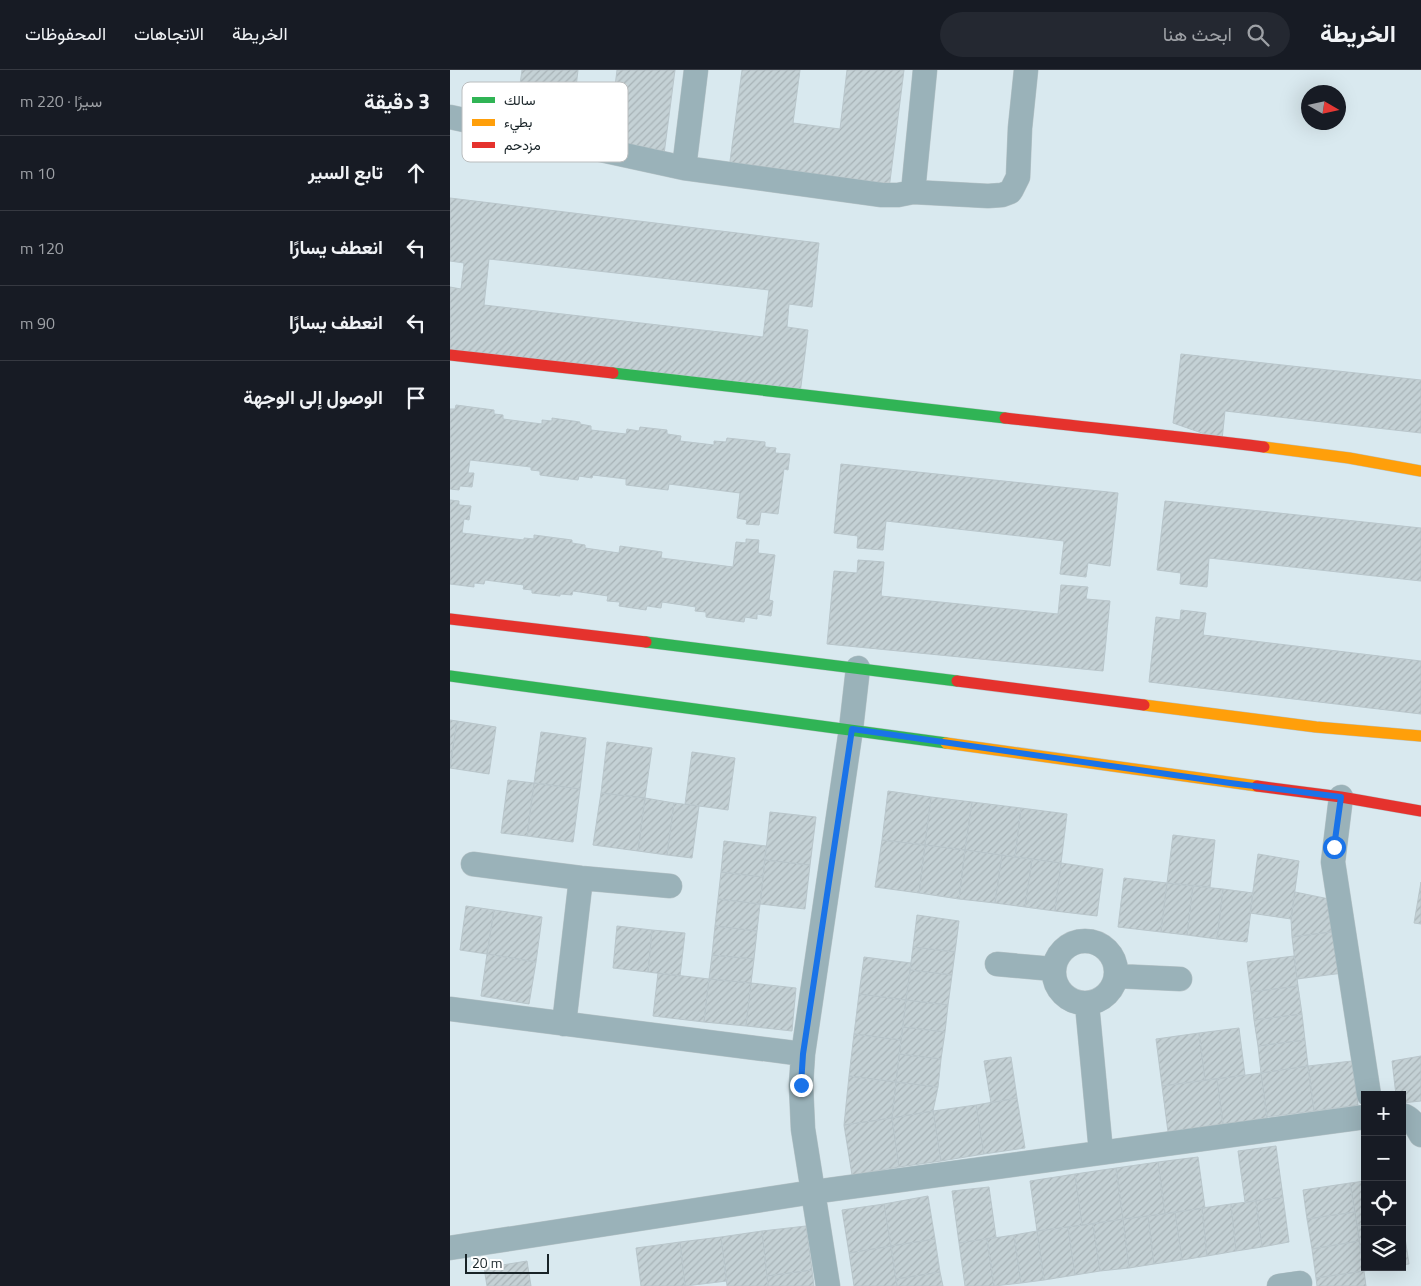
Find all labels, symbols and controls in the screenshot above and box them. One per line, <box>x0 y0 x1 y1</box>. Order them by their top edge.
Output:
search box <box>940 12 1290 57</box>
text: الخريطة <box>1320 15 1396 51</box>
text: ابحث هنا <box>1163 19 1232 48</box>
text: المحفوظات <box>25 20 106 47</box>
text: الاتجاهات <box>134 20 204 47</box>
text: الخريطة <box>232 20 288 47</box>
icon: search <box>1244 21 1272 49</box>
legend <box>462 82 628 162</box>
text: 3 دقيقة <box>364 85 430 117</box>
north arrow <box>1301 85 1346 130</box>
text: سيرًا · 220 m <box>20 89 102 113</box>
text: سالك <box>504 89 535 110</box>
text: بطيء <box>504 111 532 134</box>
text: مزدحم <box>504 134 541 155</box>
text: تابع السير <box>308 157 383 186</box>
icon: ahead <box>402 159 430 187</box>
text: 10 m <box>20 161 55 185</box>
text: انعطف يسارًا <box>289 232 383 261</box>
icon: left <box>402 234 430 262</box>
text: 120 m <box>20 236 64 260</box>
text: انعطف يسارًا <box>289 307 383 336</box>
icon: left <box>402 309 430 337</box>
text: 90 m <box>20 311 55 335</box>
text: الوصول إلى الوجهة <box>243 382 383 411</box>
icon: arrive <box>402 384 430 412</box>
route start <box>1323 836 1346 859</box>
route end <box>790 1074 813 1097</box>
map controls <box>1361 1091 1406 1271</box>
button: + <box>1361 1091 1406 1136</box>
button: − <box>1361 1136 1406 1181</box>
button: locate <box>1361 1181 1406 1226</box>
button: layers <box>1361 1226 1406 1271</box>
scale bar <box>465 1251 549 1274</box>
text: 20 m <box>472 1252 502 1273</box>

